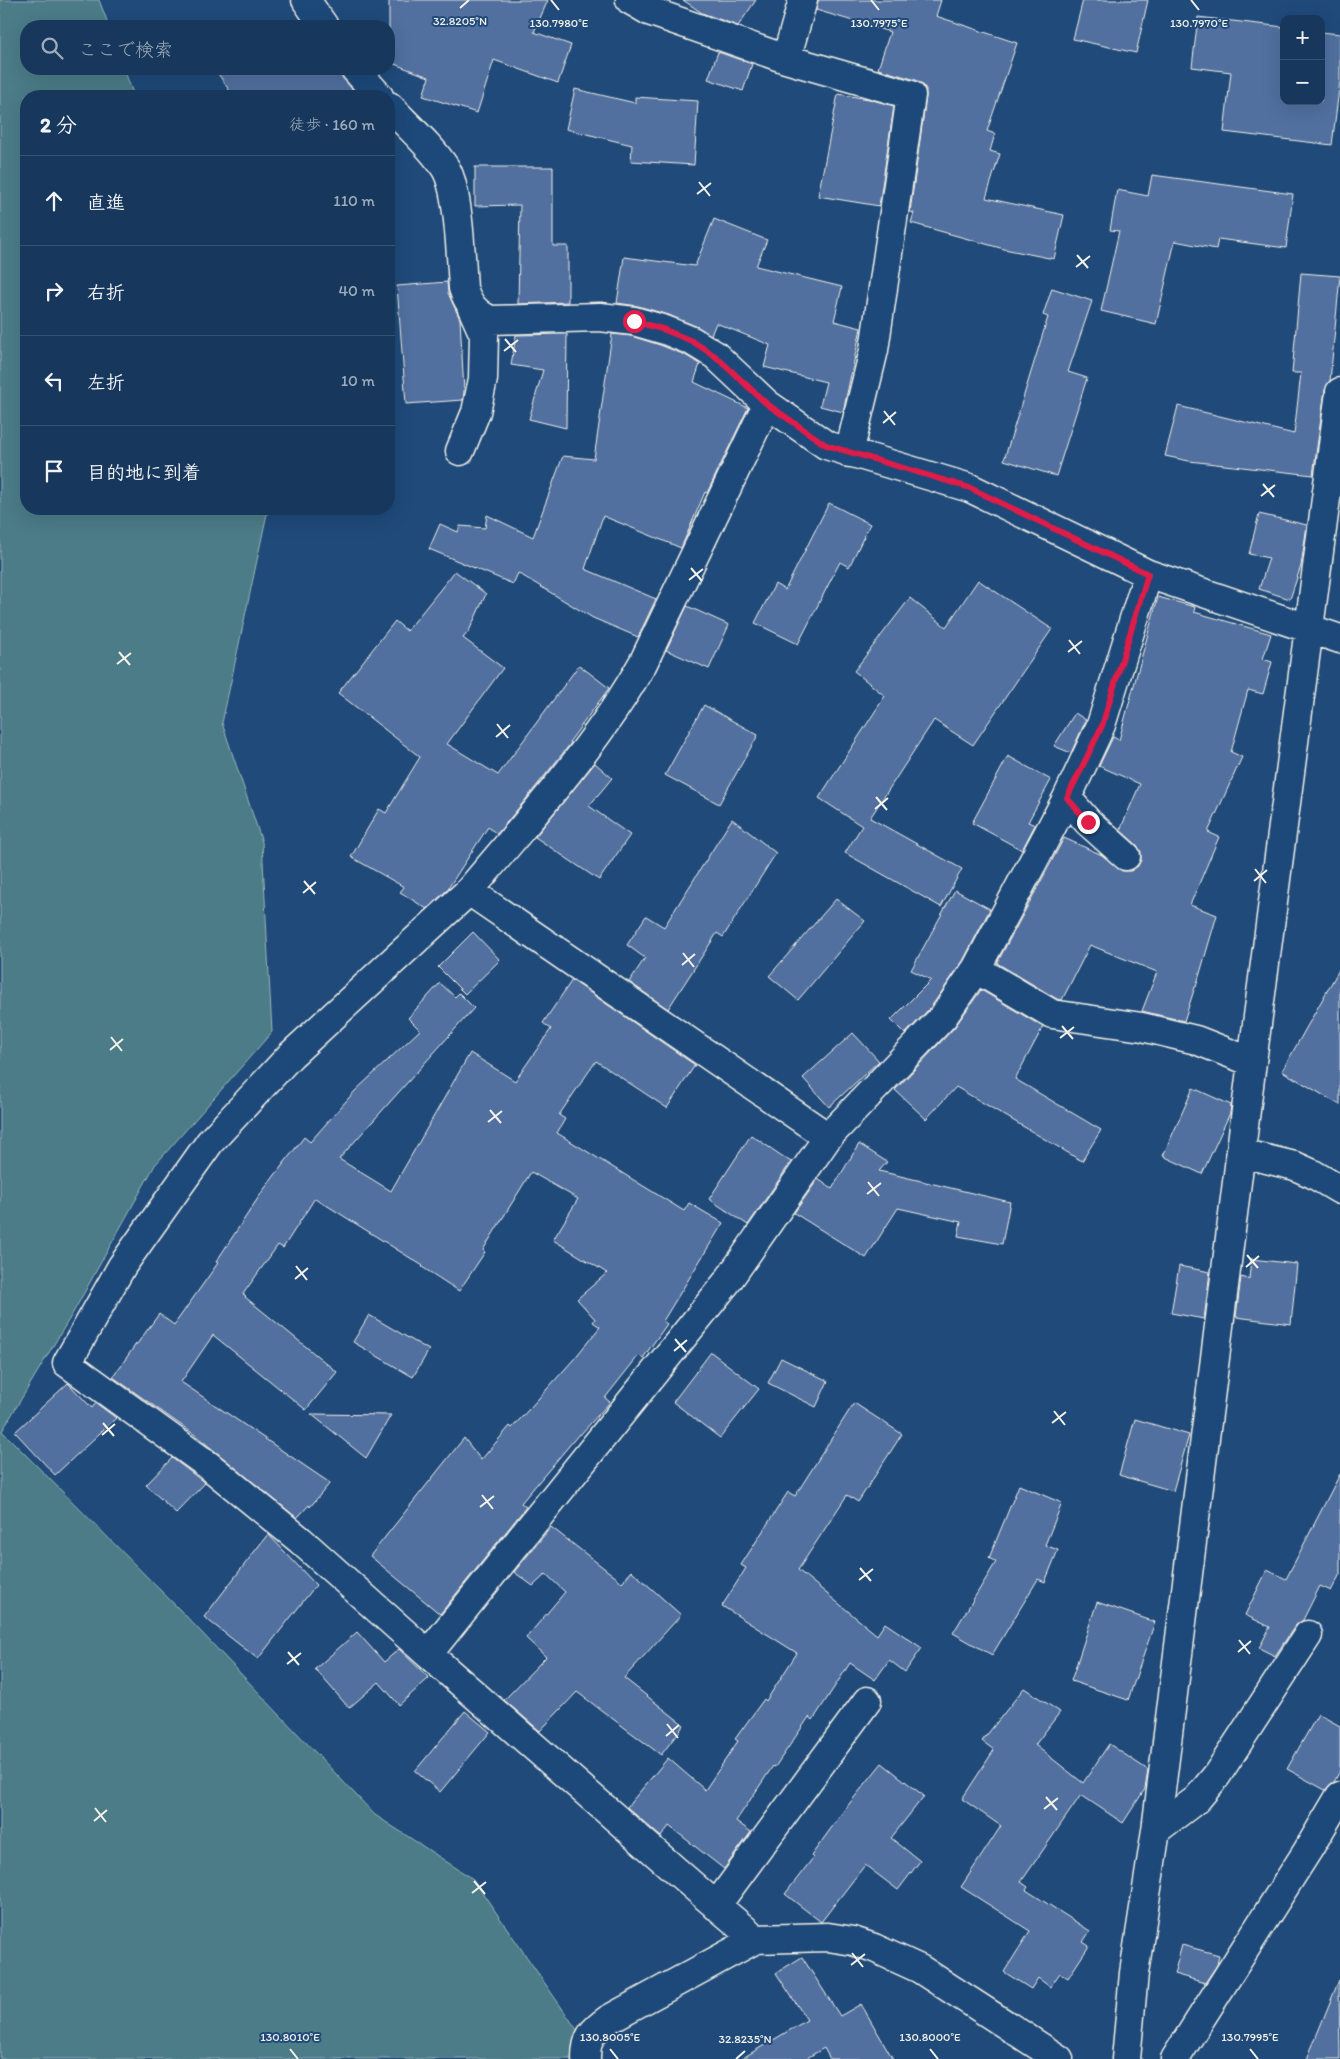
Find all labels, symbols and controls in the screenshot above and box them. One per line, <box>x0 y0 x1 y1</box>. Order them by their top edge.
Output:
text: 32.8205°N <box>433 14 487 28</box>
map controls <box>1280 15 1325 105</box>
button: + <box>1280 15 1325 60</box>
text: 130.7980°E <box>530 16 589 30</box>
text: 130.7975°E <box>850 16 908 30</box>
text: 130.7970°E <box>1170 16 1228 30</box>
search box <box>20 20 395 75</box>
icon: search <box>38 34 66 62</box>
text: ここで検索 <box>78 38 173 61</box>
button: − <box>1280 60 1325 105</box>
text: 2 分 <box>40 112 77 137</box>
text: 徒歩 · 160 m <box>289 115 375 134</box>
icon: ahead <box>40 187 68 215</box>
text: 直進 <box>87 191 125 214</box>
text: 110 m <box>333 191 375 210</box>
icon: right <box>40 277 68 305</box>
text: 右折 <box>87 281 125 304</box>
text: 40 m <box>338 281 375 300</box>
route start <box>623 310 646 333</box>
icon: left <box>40 367 68 395</box>
text: 左折 <box>87 371 125 394</box>
text: 10 m <box>341 371 375 390</box>
icon: arrive <box>40 457 68 485</box>
text: 目的地に到着 <box>87 461 201 484</box>
route end <box>1077 811 1100 834</box>
text: 130.8010°E <box>260 2030 320 2044</box>
text: 130.8005°E <box>580 2030 641 2044</box>
text: 130.8000°E <box>899 2030 961 2044</box>
text: 130.7995°E <box>1221 2030 1279 2044</box>
text: 32.8235°N <box>718 2032 772 2046</box>

